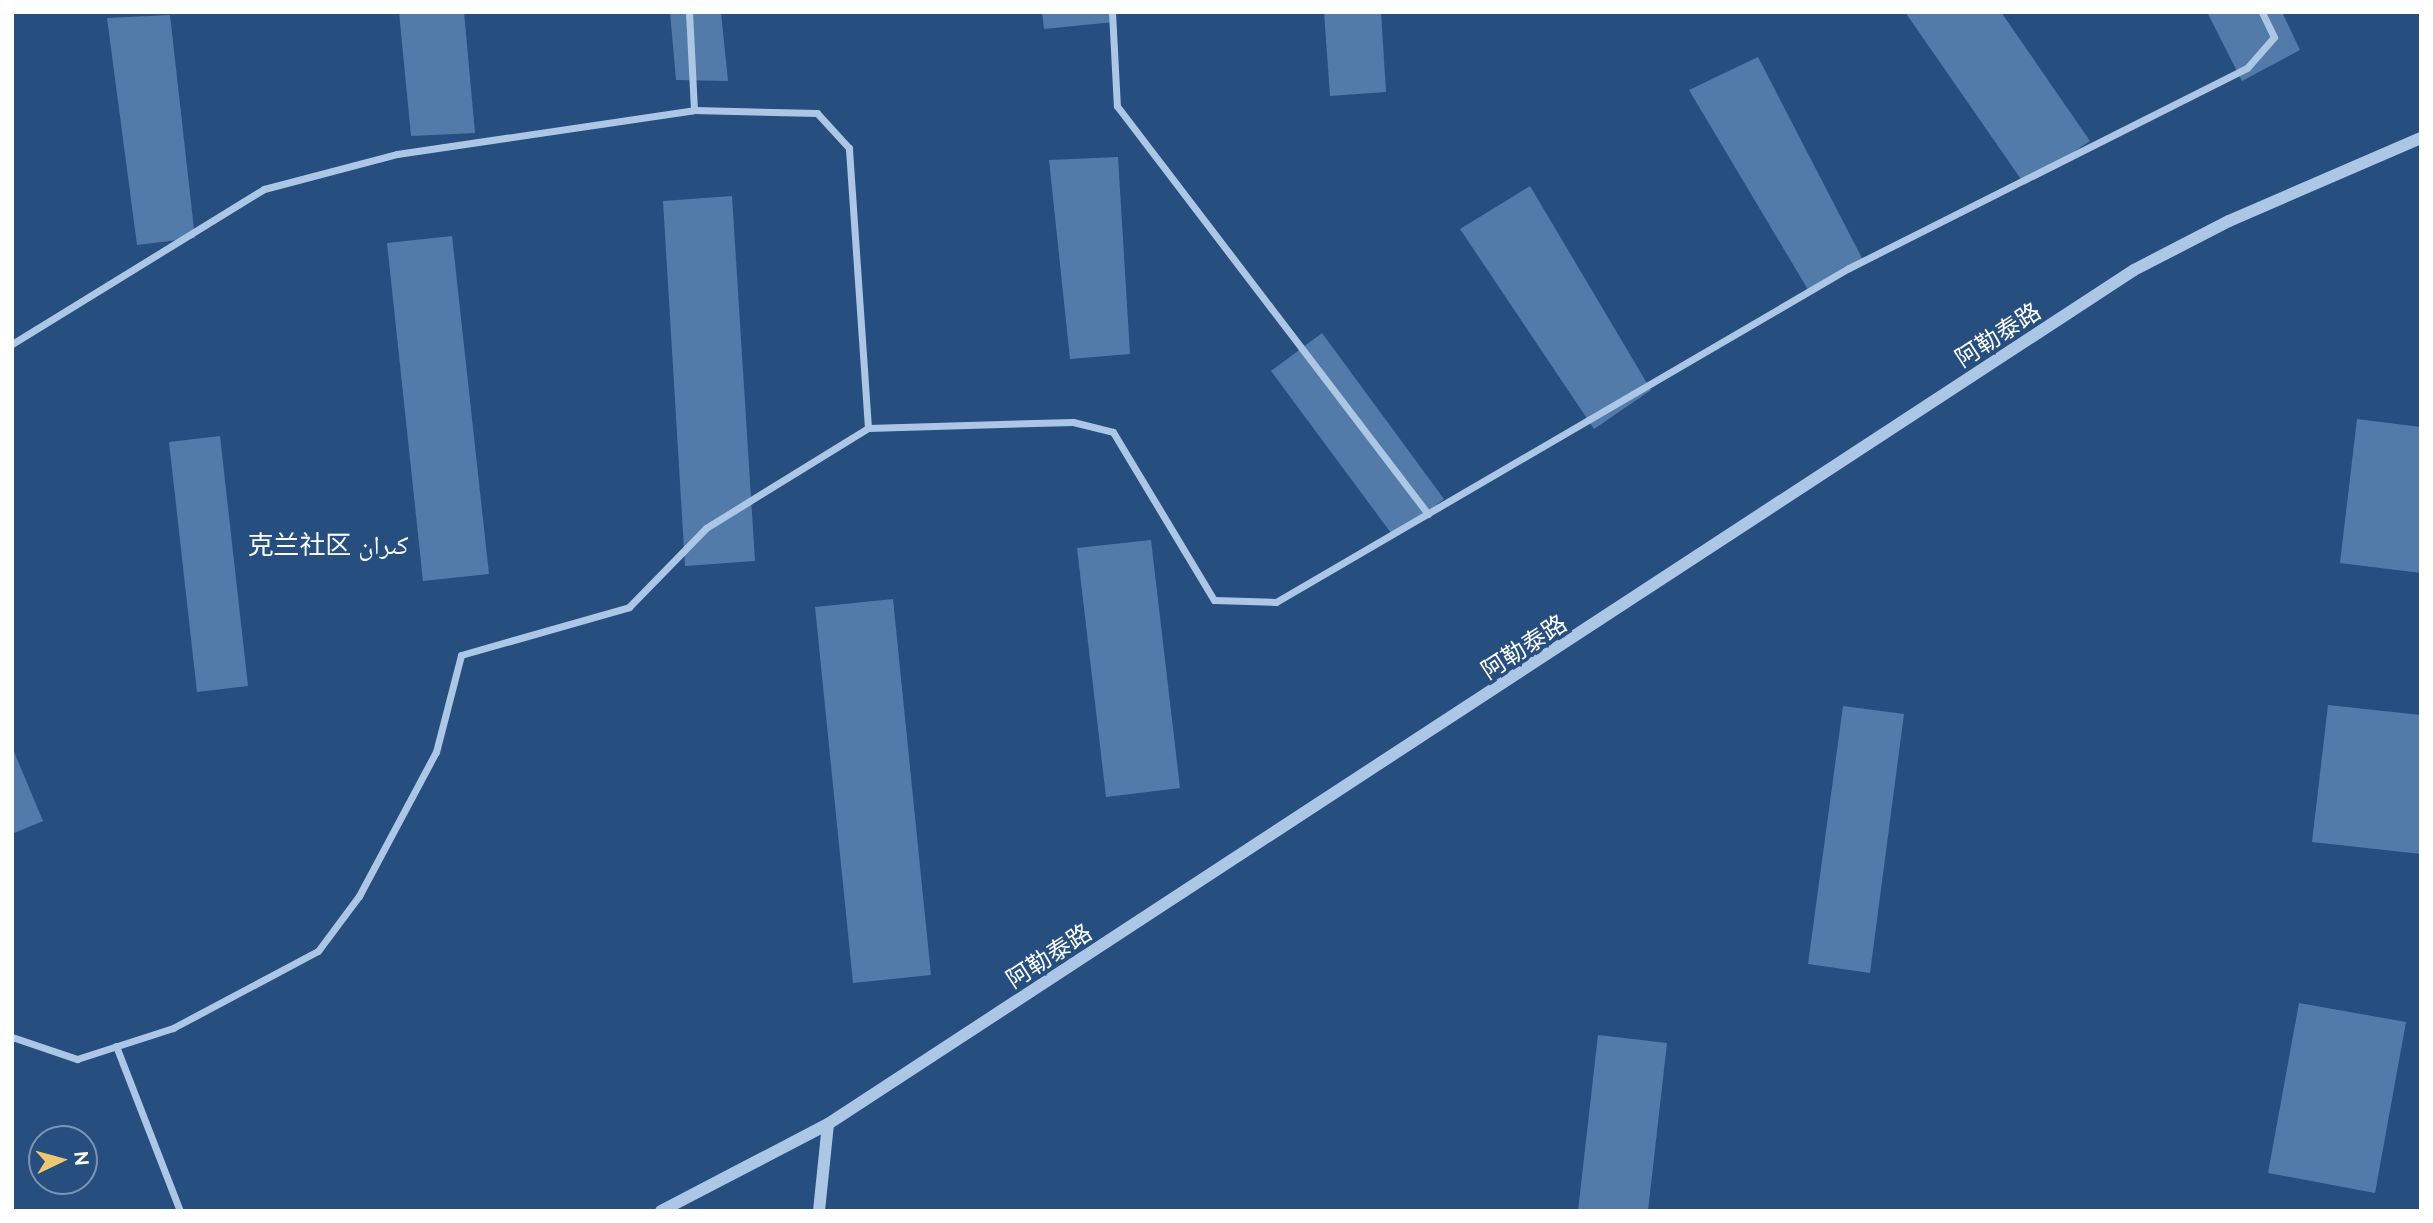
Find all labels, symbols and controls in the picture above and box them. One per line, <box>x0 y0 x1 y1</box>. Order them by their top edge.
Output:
street label: 阿勒泰路 <box>1950 297 2046 373</box>
district label: 克兰社区 كىران <box>248 530 408 562</box>
street label: 阿勒泰路 <box>1476 609 1572 685</box>
street label: 阿勒泰路 <box>1001 918 1097 994</box>
north arrow <box>28 1125 98 1195</box>
text: N <box>70 1150 94 1167</box>

